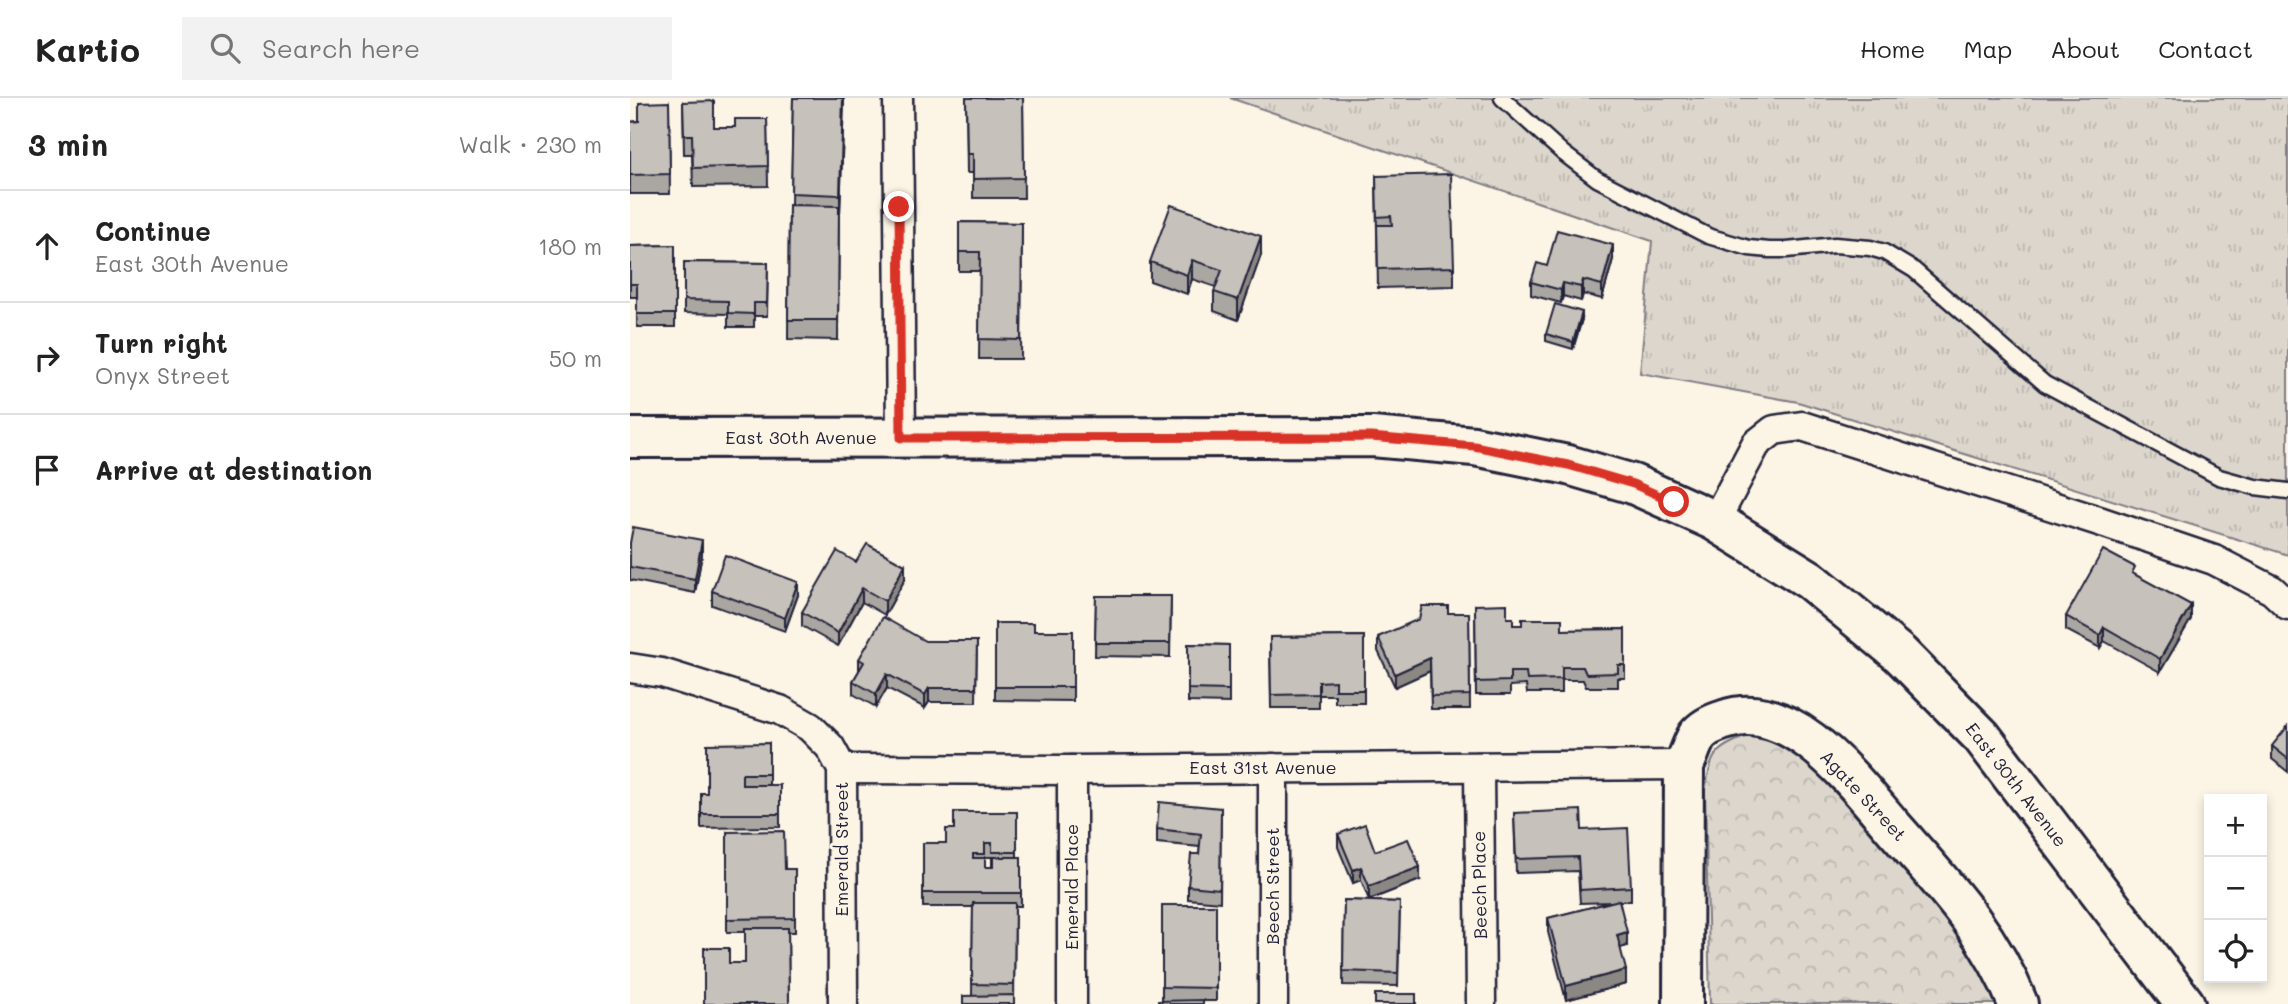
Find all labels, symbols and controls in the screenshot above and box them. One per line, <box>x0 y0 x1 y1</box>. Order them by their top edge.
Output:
search box <box>182 17 672 80</box>
text: Kartio <box>35 27 140 70</box>
icon: search <box>206 29 244 67</box>
text: Search here <box>262 31 420 65</box>
text: Home <box>1860 33 1925 64</box>
text: Map <box>1963 33 2012 64</box>
text: About <box>2050 33 2120 64</box>
text: Contact <box>2158 33 2253 64</box>
text: 3 min <box>28 124 108 164</box>
text: Walk · 230 m <box>459 129 602 159</box>
route end <box>883 191 914 222</box>
text: Continue <box>95 214 211 248</box>
icon: ahead <box>28 227 66 265</box>
text: 180 m <box>538 231 602 261</box>
text: East 30th Avenue <box>95 248 289 278</box>
text: Turn right <box>95 326 228 360</box>
icon: right <box>28 339 66 377</box>
text: 50 m <box>549 343 602 373</box>
text: Onyx Street <box>95 360 230 390</box>
street label: East 30th Avenue <box>725 425 877 449</box>
icon: arrive <box>28 451 66 489</box>
text: Arrive at destination <box>95 453 372 487</box>
route start <box>1658 486 1689 517</box>
street label: East 30th Avenue <box>1961 717 2073 852</box>
street label: Agate Street <box>1815 745 1912 846</box>
street label: East 31st Avenue <box>1189 755 1337 779</box>
street label: Emerald Street <box>829 781 853 917</box>
map controls <box>2204 794 2267 983</box>
button: + <box>2204 794 2267 857</box>
street label: Emerald Place <box>1059 824 1083 950</box>
street label: Beech Street <box>1260 827 1284 945</box>
street label: Beech Place <box>1466 831 1492 939</box>
button: − <box>2204 857 2267 920</box>
button: locate <box>2204 920 2267 983</box>

